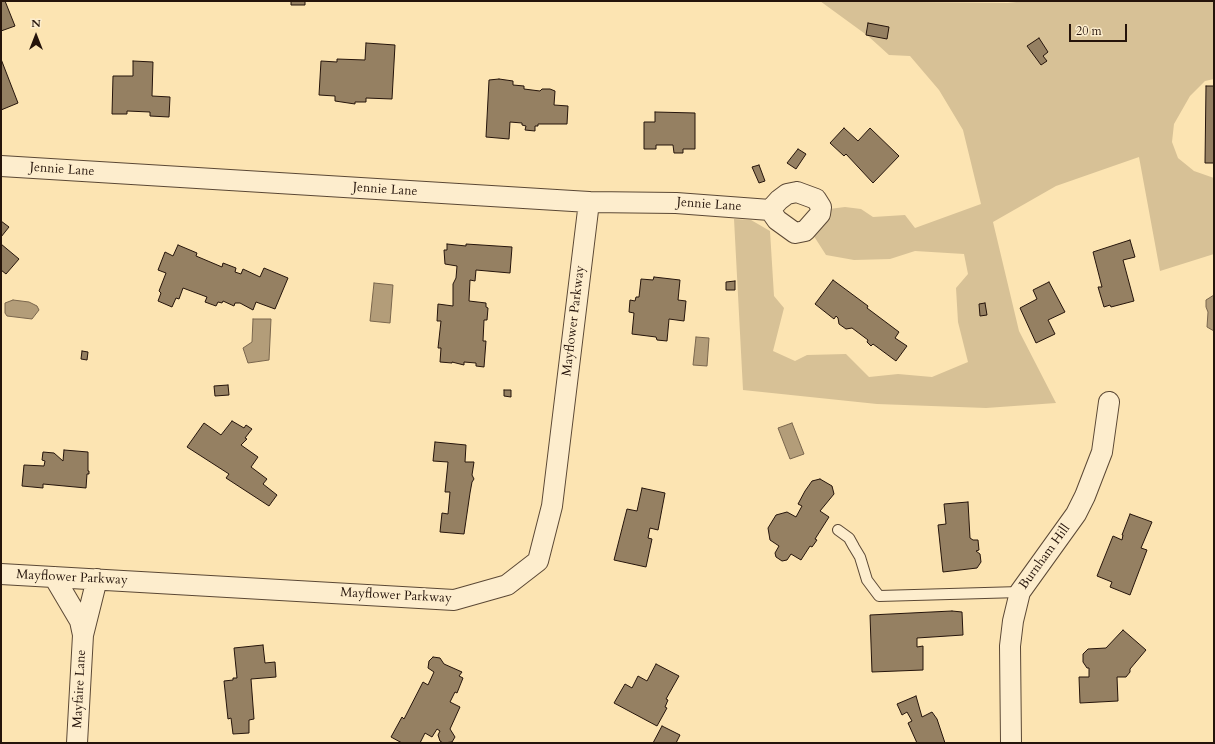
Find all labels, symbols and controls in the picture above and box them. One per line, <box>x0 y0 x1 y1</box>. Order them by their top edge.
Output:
north arrow <box>16 16 56 56</box>
text: N <box>31 16 41 31</box>
scale bar <box>1071 16 1129 42</box>
text: 20 m <box>1076 23 1102 39</box>
street label: Jennie Lane <box>29 160 95 180</box>
street label: Jennie Lane <box>352 180 418 200</box>
street label: Jennie Lane <box>676 195 742 215</box>
street label: Mayflower Parkway <box>559 265 589 377</box>
street label: Burnham Hill <box>1016 521 1074 593</box>
street label: Mayflower Parkway <box>16 567 128 589</box>
street label: Mayflower Parkway <box>340 585 452 607</box>
street label: Mayfaire Lane <box>70 649 90 729</box>

